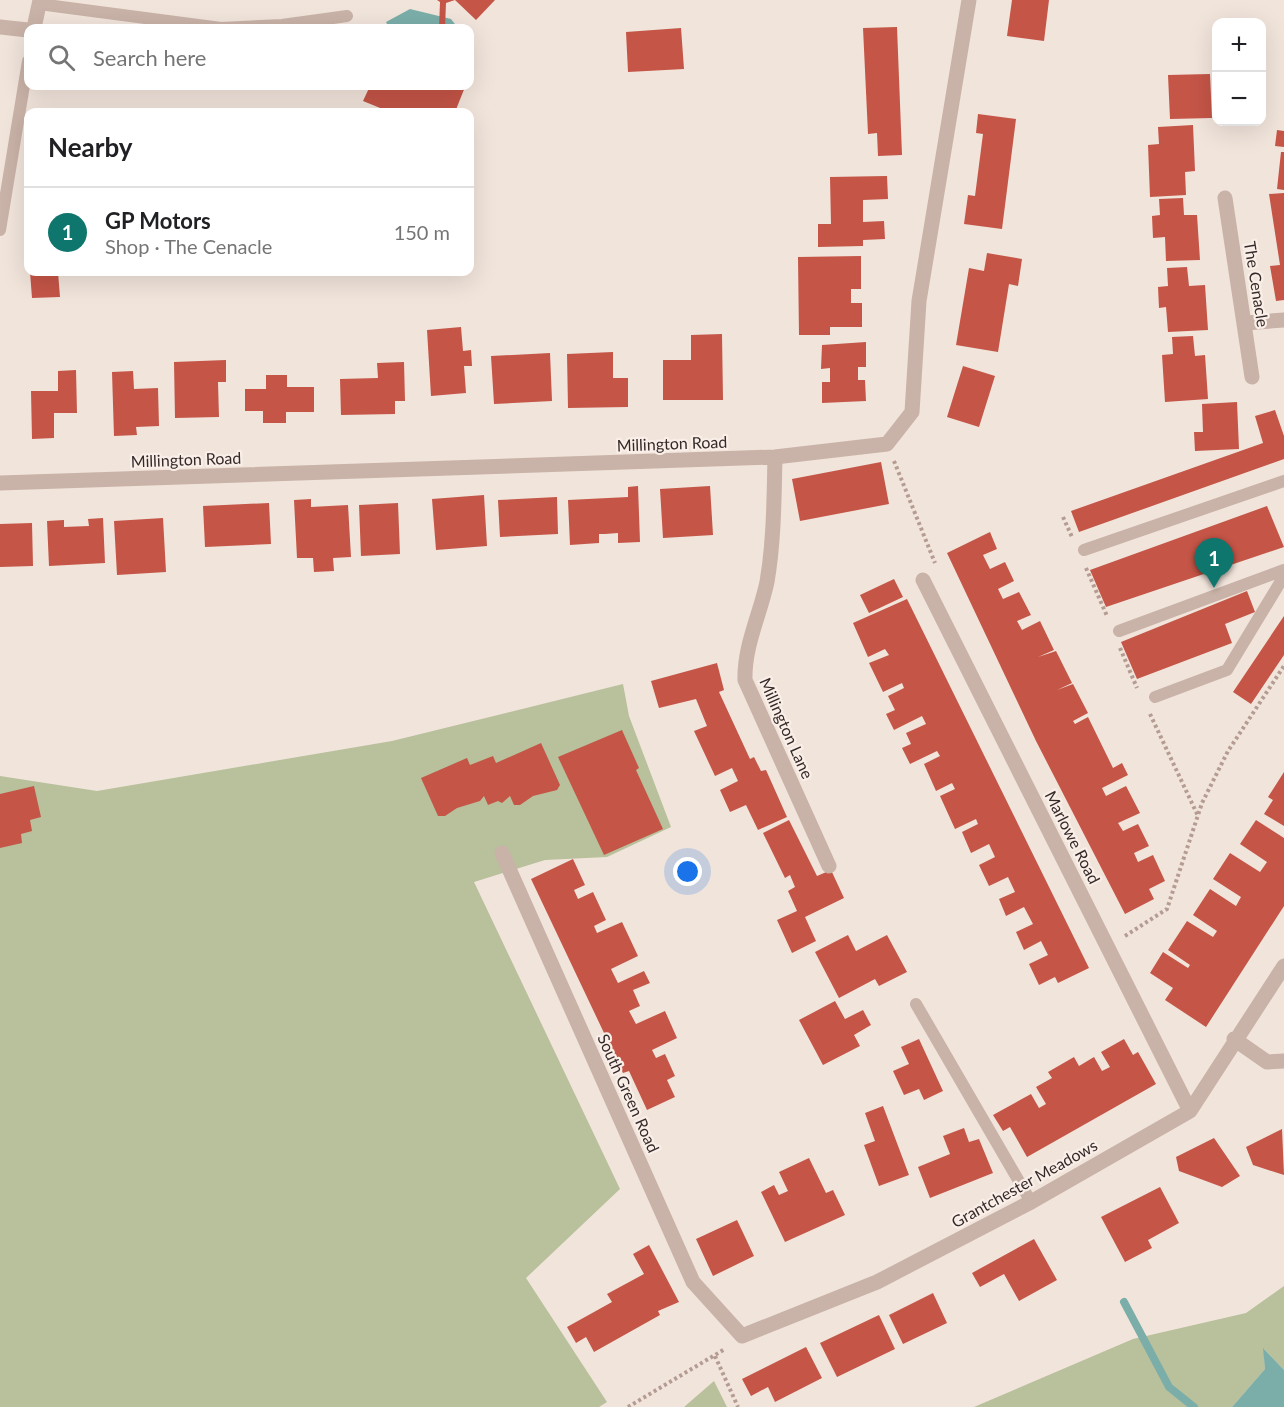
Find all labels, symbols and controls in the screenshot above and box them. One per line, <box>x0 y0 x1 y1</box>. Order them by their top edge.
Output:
map controls <box>1212 18 1266 126</box>
button: + <box>1212 18 1266 72</box>
search box <box>24 24 474 90</box>
icon: search <box>45 41 78 74</box>
text: Search here <box>93 44 206 71</box>
button: − <box>1212 72 1266 126</box>
text: Nearby <box>48 131 133 163</box>
text: GP Motors <box>105 207 211 234</box>
text: 1 <box>62 220 73 244</box>
text: 150 m <box>394 220 450 244</box>
text: Shop · The Cenacle <box>105 234 272 258</box>
street label: The Cenacle <box>1241 240 1273 328</box>
street label: Millington Road <box>616 432 728 454</box>
street label: Millington Road <box>130 448 242 470</box>
pin: 1 <box>1194 538 1234 588</box>
street label: Millington Lane <box>756 675 818 781</box>
street label: Marlowe Road <box>1041 787 1105 887</box>
your location <box>673 857 702 886</box>
street label: South Green Road <box>594 1031 664 1155</box>
street label: Grantchester Meadows <box>948 1135 1100 1231</box>

